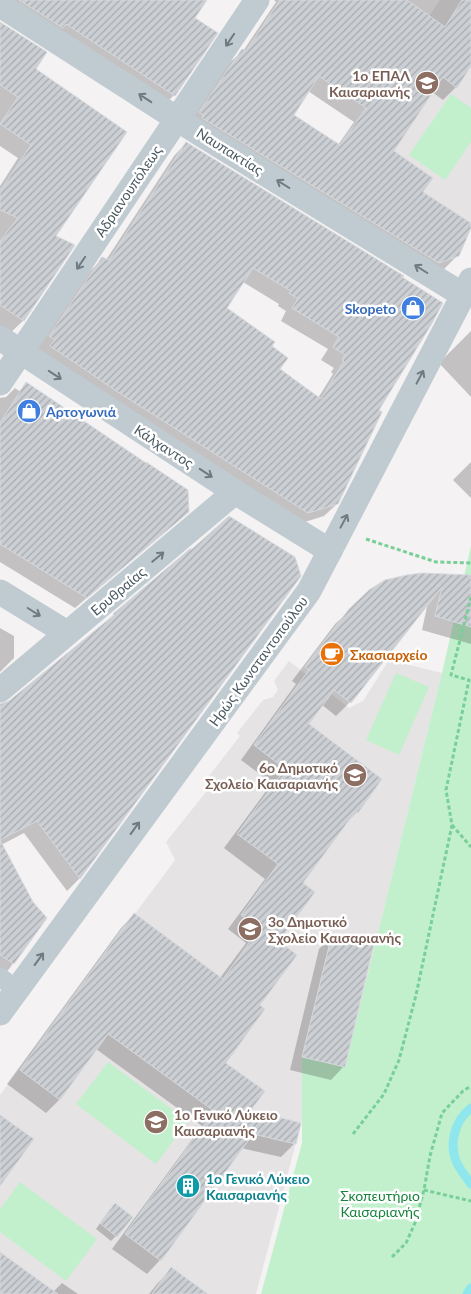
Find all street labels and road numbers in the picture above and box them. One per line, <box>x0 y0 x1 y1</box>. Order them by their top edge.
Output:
street label: Ναυπακτίας <box>194 124 267 178</box>
street label: Αδριανουπόλεως <box>91 142 165 240</box>
street label: Κάλχαντος <box>131 421 197 472</box>
street label: Ερυθραίας <box>87 563 149 619</box>
street label: Ηρώς Κωνσταντοπούλου <box>205 593 311 729</box>

